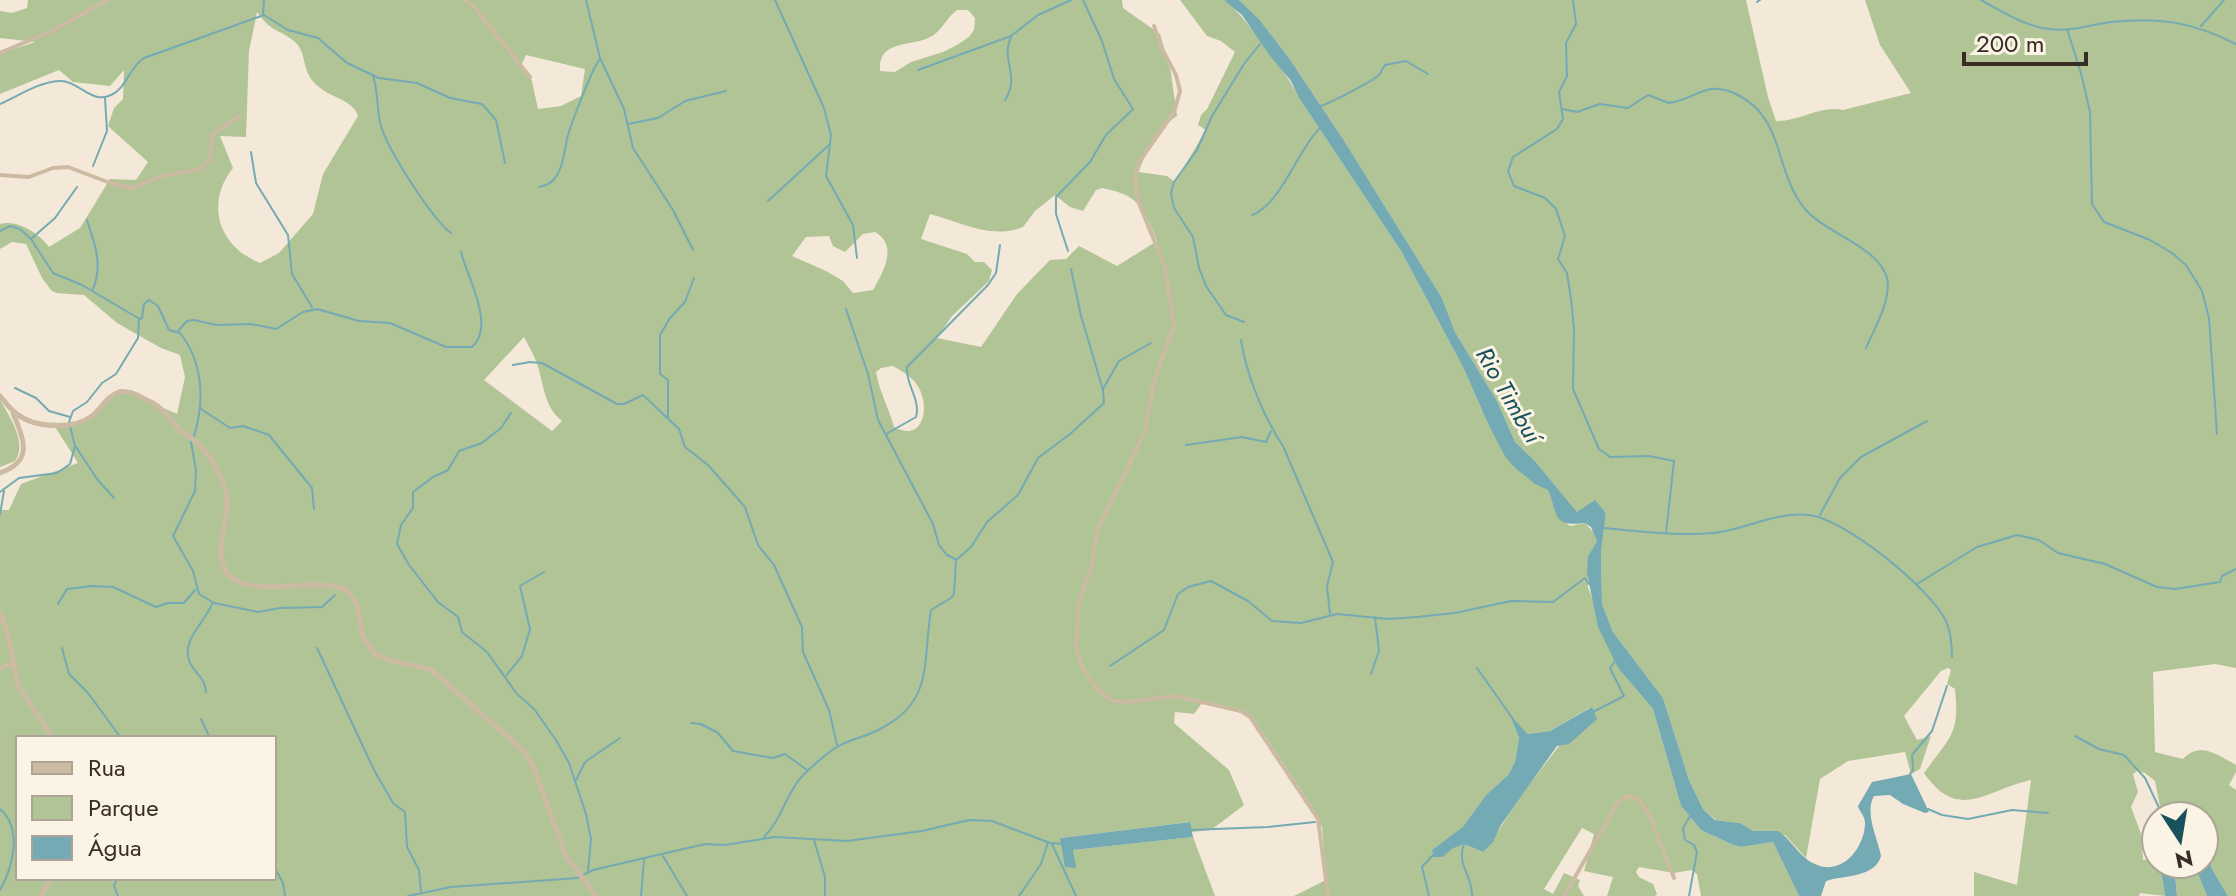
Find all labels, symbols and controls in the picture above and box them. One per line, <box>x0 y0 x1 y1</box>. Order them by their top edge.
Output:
scale bar <box>1964 16 2086 66</box>
text: 200 m <box>1976 26 2044 61</box>
water label: Rio Timbuí <box>1467 341 1552 452</box>
legend <box>16 736 276 880</box>
text: Rua <box>88 750 126 785</box>
text: Parque <box>88 790 159 825</box>
north arrow <box>2140 800 2220 880</box>
text: Água <box>88 830 142 865</box>
text: N <box>2172 842 2196 877</box>

